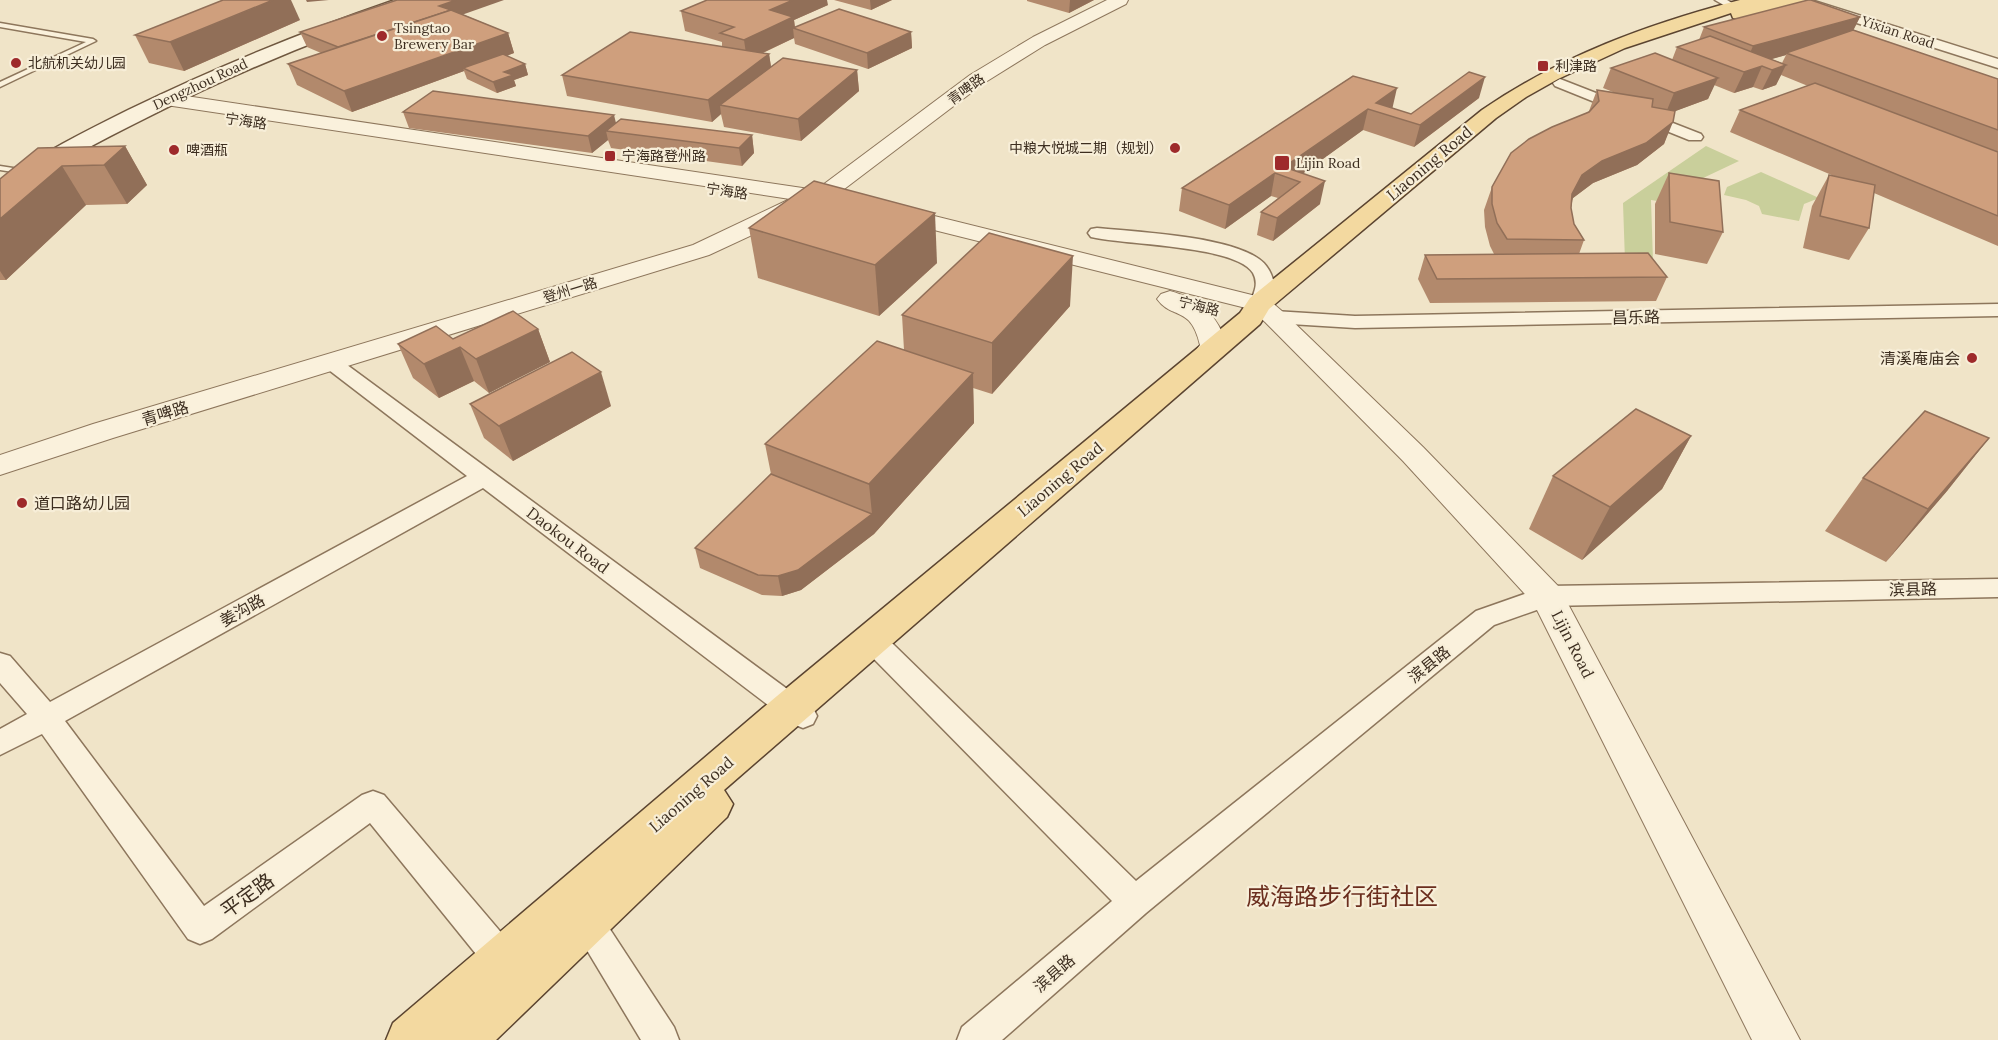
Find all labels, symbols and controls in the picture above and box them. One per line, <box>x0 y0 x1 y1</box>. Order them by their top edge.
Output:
street label: Yixian Road <box>1858 11 1937 52</box>
place label: Tsingtao Brewery Bar <box>394 19 474 53</box>
marker: Tsingtao Brewery Bar <box>375 29 389 43</box>
place label: 北航机关幼儿园 <box>28 54 126 72</box>
street label: Dengzhou Road <box>150 54 250 114</box>
marker: 北航机关幼儿园 <box>9 56 23 70</box>
place label: 利津路 <box>1555 57 1597 75</box>
marker: 利津路 <box>1536 59 1550 73</box>
street label: 青啤路 <box>944 69 988 109</box>
street label: 宁海路 <box>224 109 268 133</box>
street label: Liaoning Road <box>1382 121 1476 205</box>
place label: 中粮大悦城二期（规划） <box>1009 139 1163 157</box>
place label: 啤酒瓶 <box>186 141 228 159</box>
marker: 中粮大悦城二期（规划） <box>1168 141 1182 155</box>
marker: 啤酒瓶 <box>167 143 181 157</box>
place label: 宁海路登州路 <box>622 147 706 165</box>
marker: 宁海路登州路 <box>603 149 617 163</box>
marker: Lijin Road <box>1273 154 1291 172</box>
place label: Lijin Road <box>1296 154 1360 172</box>
street label: 宁海路 <box>705 179 749 203</box>
street label: 登州一路 <box>541 273 599 307</box>
street label: 宁海路 <box>1176 292 1222 320</box>
street label: 昌乐路 <box>1612 307 1660 327</box>
place label: 清溪庵庙会 <box>1880 348 1960 368</box>
marker: 清溪庵庙会 <box>1965 351 1979 365</box>
street label: 青啤路 <box>139 396 191 430</box>
street label: Liaoning Road <box>1013 437 1107 521</box>
place label: 道口路幼儿园 <box>34 493 130 513</box>
marker: 道口路幼儿园 <box>15 496 29 510</box>
street label: Daokou Road <box>523 502 614 578</box>
street label: 滨县路 <box>1889 579 1937 599</box>
street label: 姜沟路 <box>216 590 268 630</box>
street label: Lijin Road <box>1547 607 1599 682</box>
street label: 滨县路 <box>1404 641 1454 687</box>
street label: Liaoning Road <box>645 752 738 836</box>
street label: 平定路 <box>215 867 279 923</box>
district label: 威海路步行街社区 <box>1246 881 1438 912</box>
street label: 滨县路 <box>1029 950 1079 996</box>

